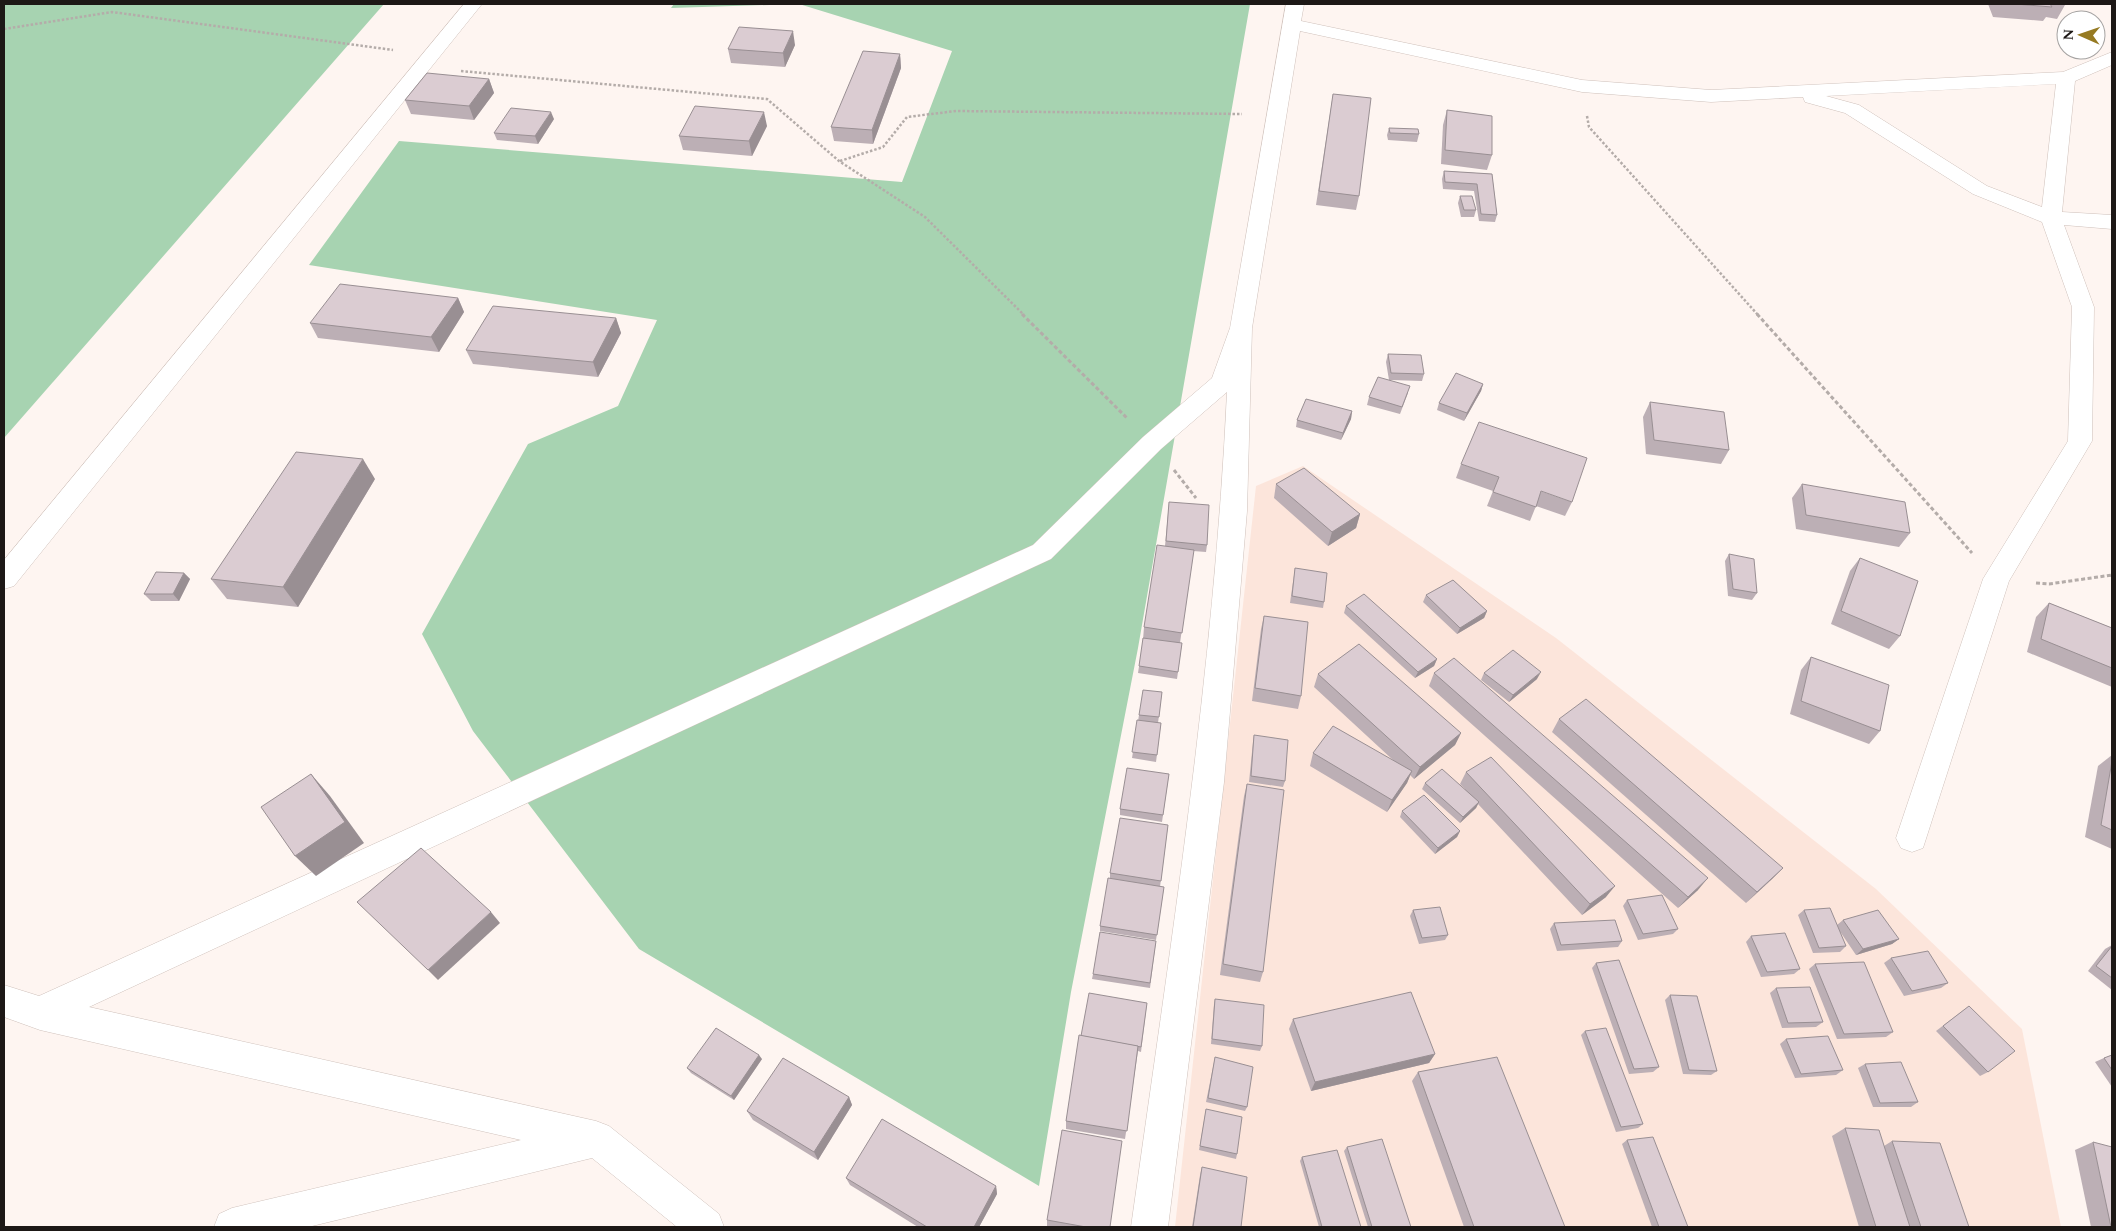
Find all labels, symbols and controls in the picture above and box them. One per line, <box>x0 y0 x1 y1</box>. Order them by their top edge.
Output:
north arrow <box>2056 10 2106 60</box>
text: N <box>2058 28 2079 41</box>

